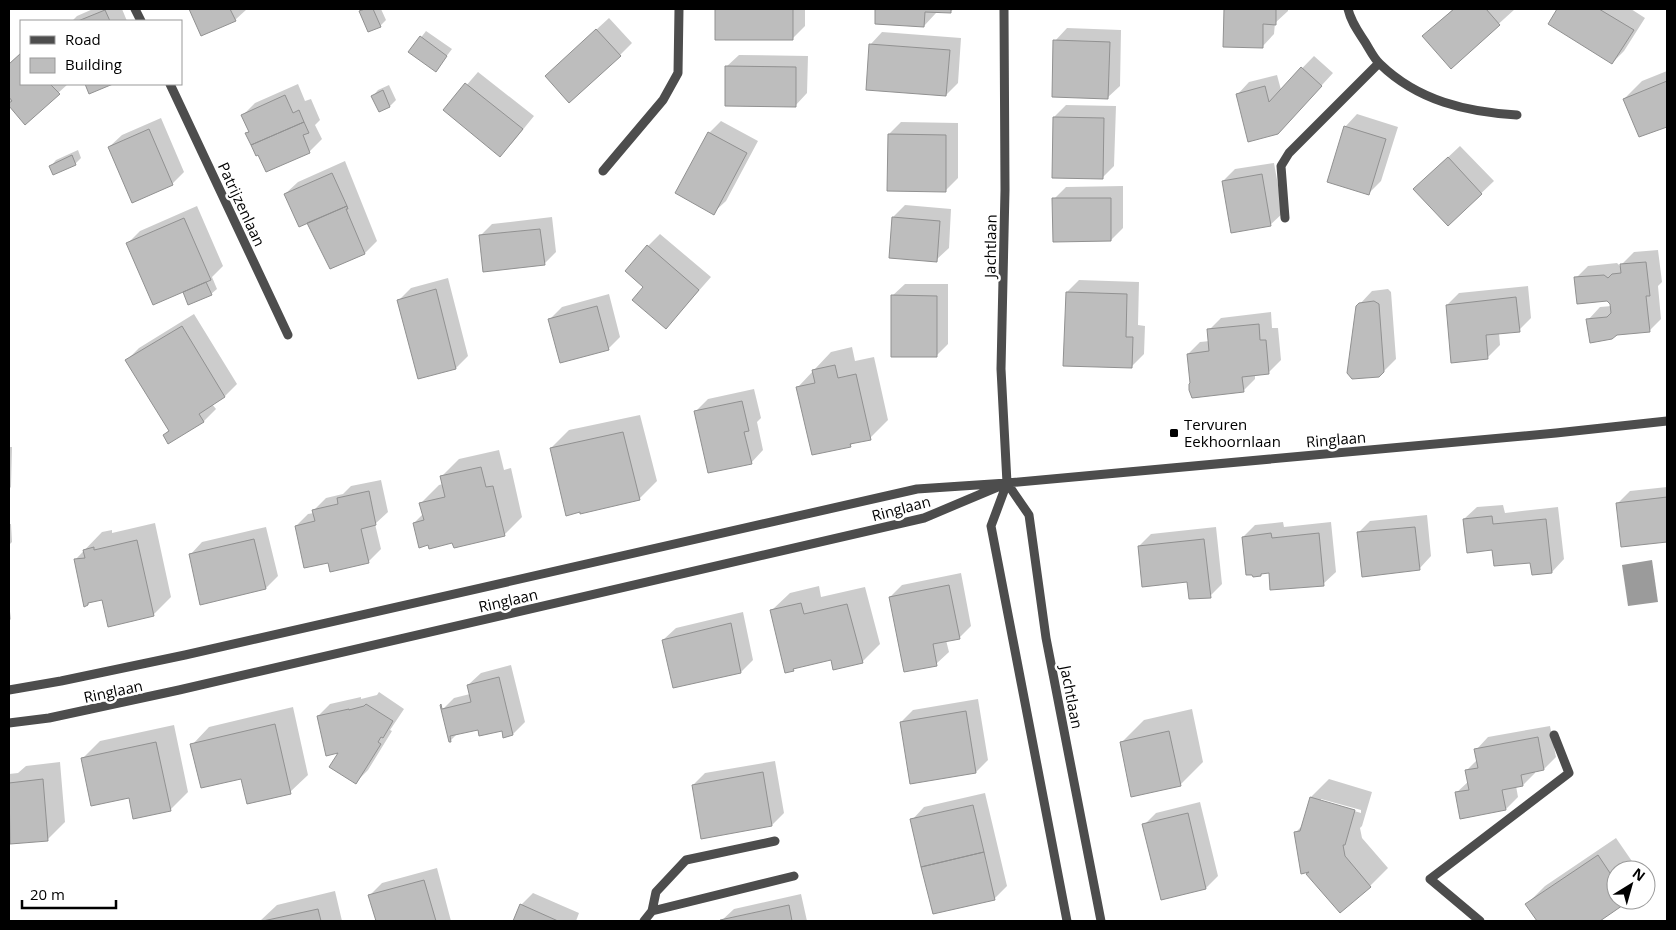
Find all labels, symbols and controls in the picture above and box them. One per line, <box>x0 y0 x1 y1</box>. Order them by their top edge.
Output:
legend <box>20 20 182 85</box>
text: Road <box>65 29 101 49</box>
text: Building <box>65 54 122 74</box>
street label: Patrijzenlaan <box>214 159 270 249</box>
street label: Jachtlaan <box>979 214 1001 280</box>
place label: Tervuren Eekhoornlaan <box>1184 414 1281 451</box>
street label: Ringlaan <box>1305 426 1367 452</box>
marker: Tervuren Eekhoornlaan <box>1168 427 1180 439</box>
street label: Ringlaan <box>869 491 933 525</box>
street label: Ringlaan <box>476 584 540 616</box>
street label: Jachtlaan <box>1056 662 1088 730</box>
street label: Ringlaan <box>82 675 144 707</box>
north arrow <box>1606 860 1656 910</box>
text: N <box>1629 863 1649 885</box>
scale bar <box>22 878 116 910</box>
text: 20 m <box>30 884 65 904</box>

